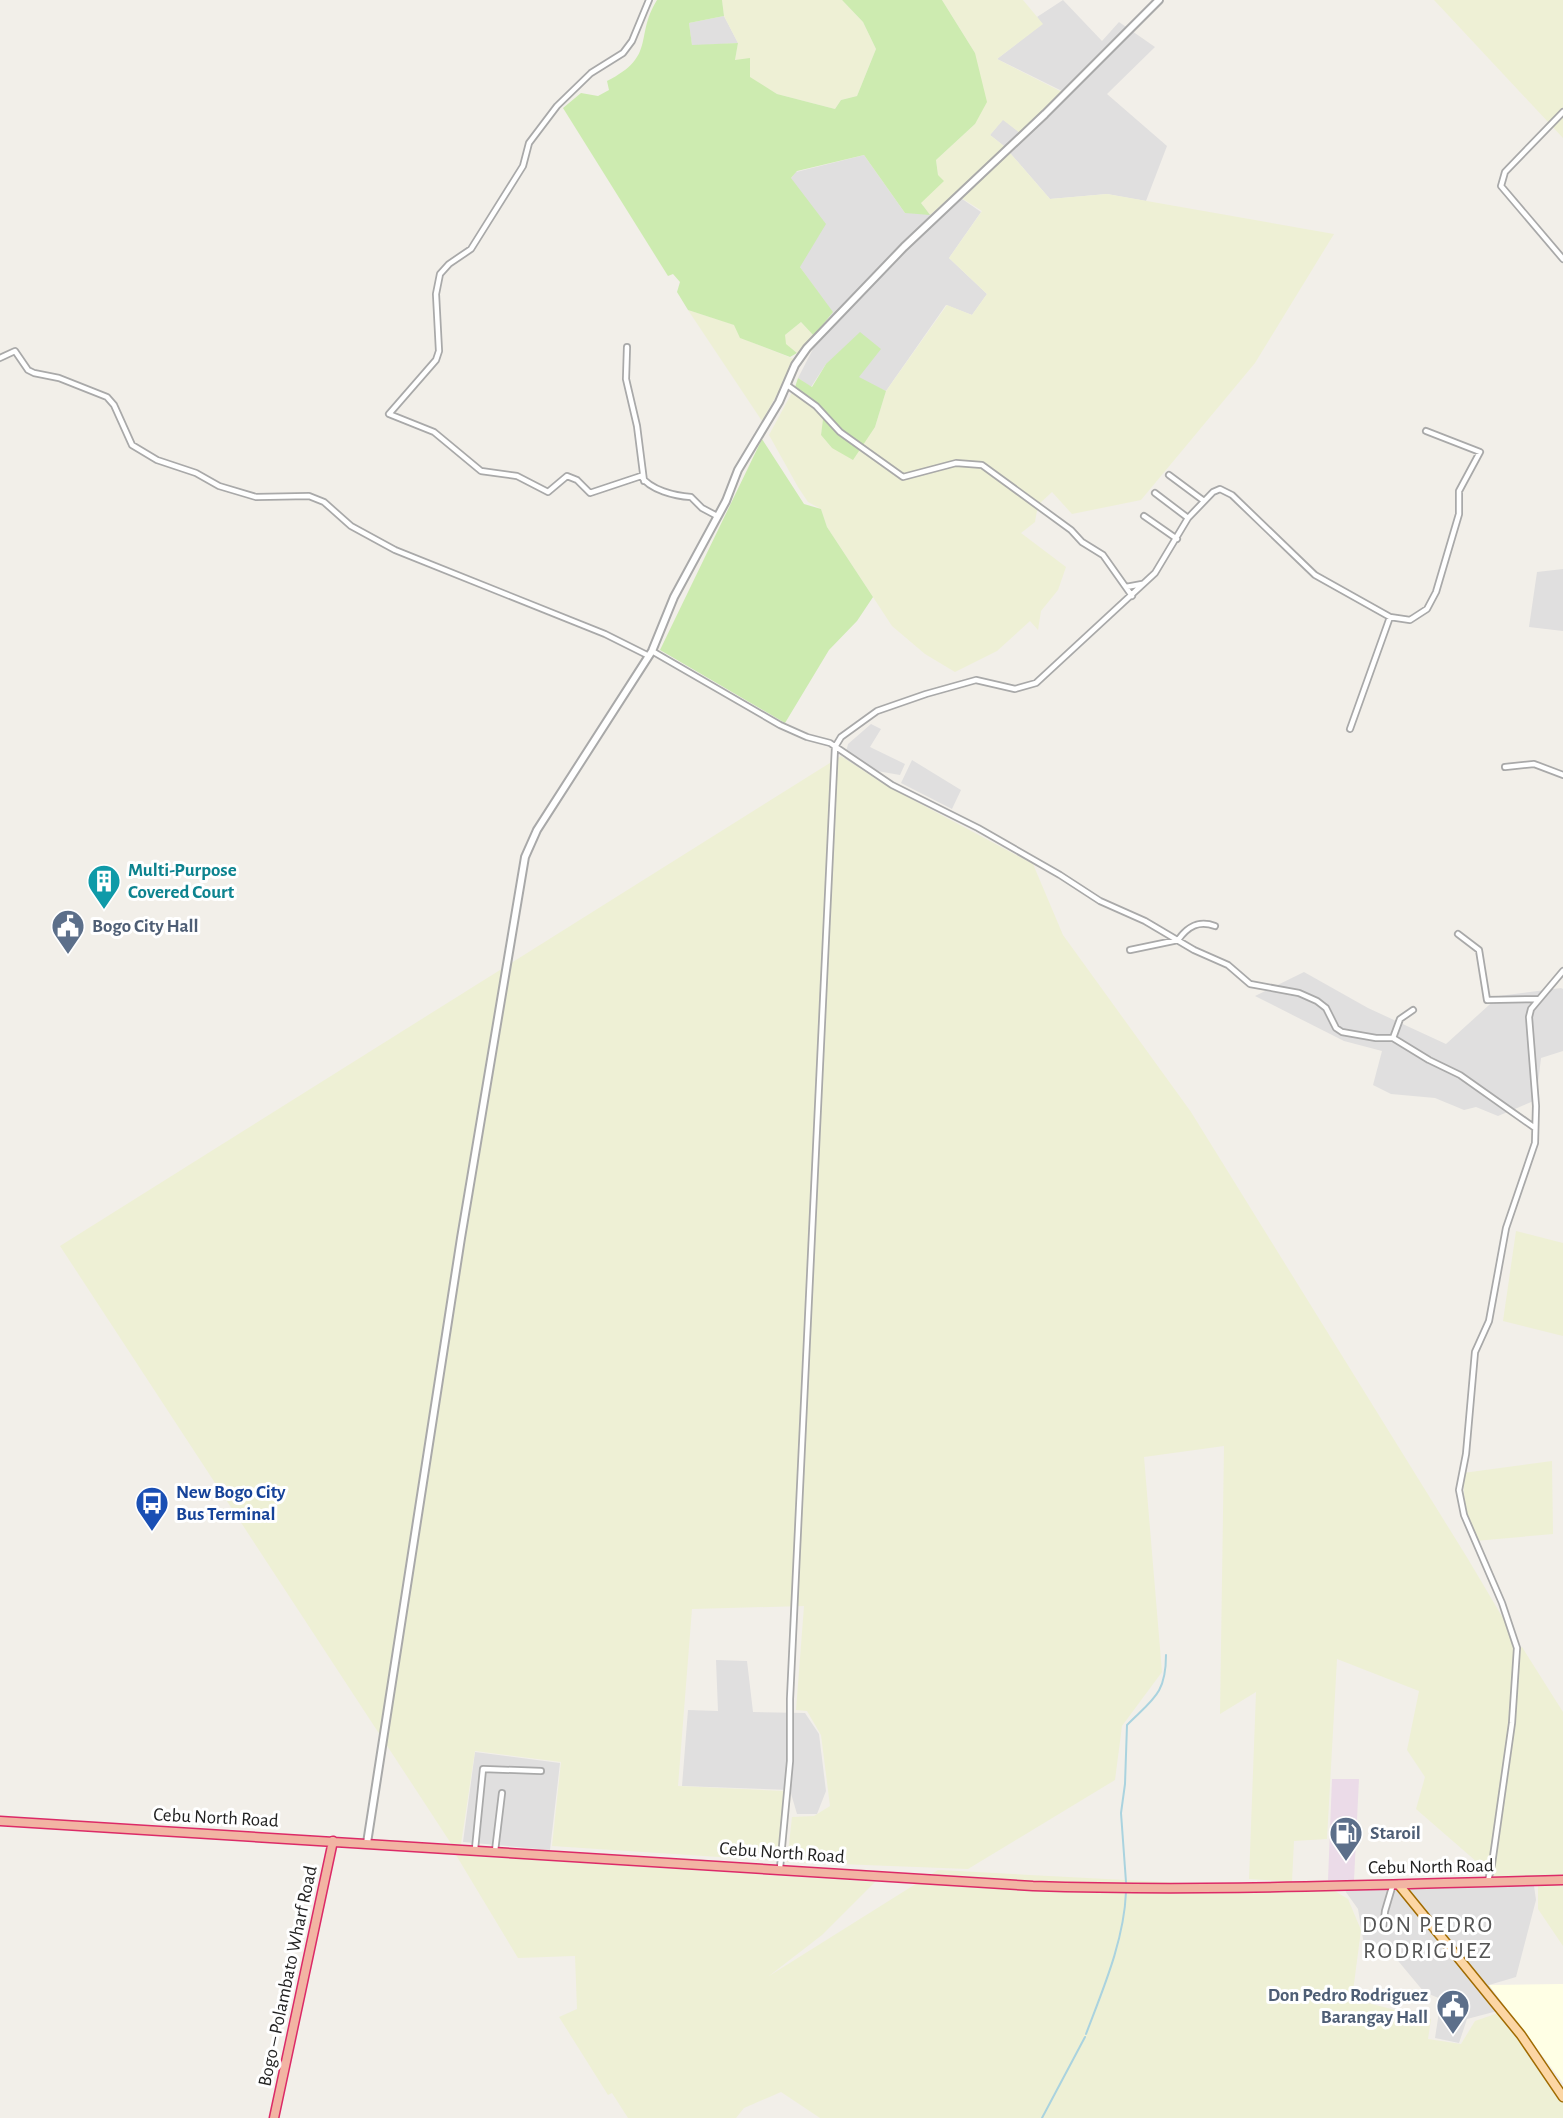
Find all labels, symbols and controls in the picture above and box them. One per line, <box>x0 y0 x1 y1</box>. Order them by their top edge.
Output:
place label: Multi-Purpose Covered Court <box>128 861 237 902</box>
building icon: Multi-Purpose Covered Court <box>85 862 123 911</box>
public building icon: Bogo City Hall <box>49 907 87 956</box>
place label: Bogo City Hall <box>92 917 199 936</box>
place label: New Bogo City Bus Terminal <box>176 1483 286 1524</box>
bus stop icon: New Bogo City Bus Terminal <box>133 1484 171 1533</box>
street label: Cebu North Road <box>153 1805 279 1831</box>
fuel station icon: Staroil <box>1327 1814 1365 1863</box>
place label: Staroil <box>1370 1824 1421 1843</box>
street label: Cebu North Road <box>719 1839 845 1867</box>
street label: Cebu North Road <box>1368 1856 1494 1878</box>
street label: Bogo – Polambato Wharf Road <box>255 1864 321 2088</box>
district label: DON PEDRO RODRIGUEZ <box>1362 1914 1494 1963</box>
place label: Don Pedro Rodriguez Barangay Hall <box>1268 1986 1428 2027</box>
public building icon: Don Pedro Rodriguez Barangay Hall <box>1434 1987 1472 2036</box>

